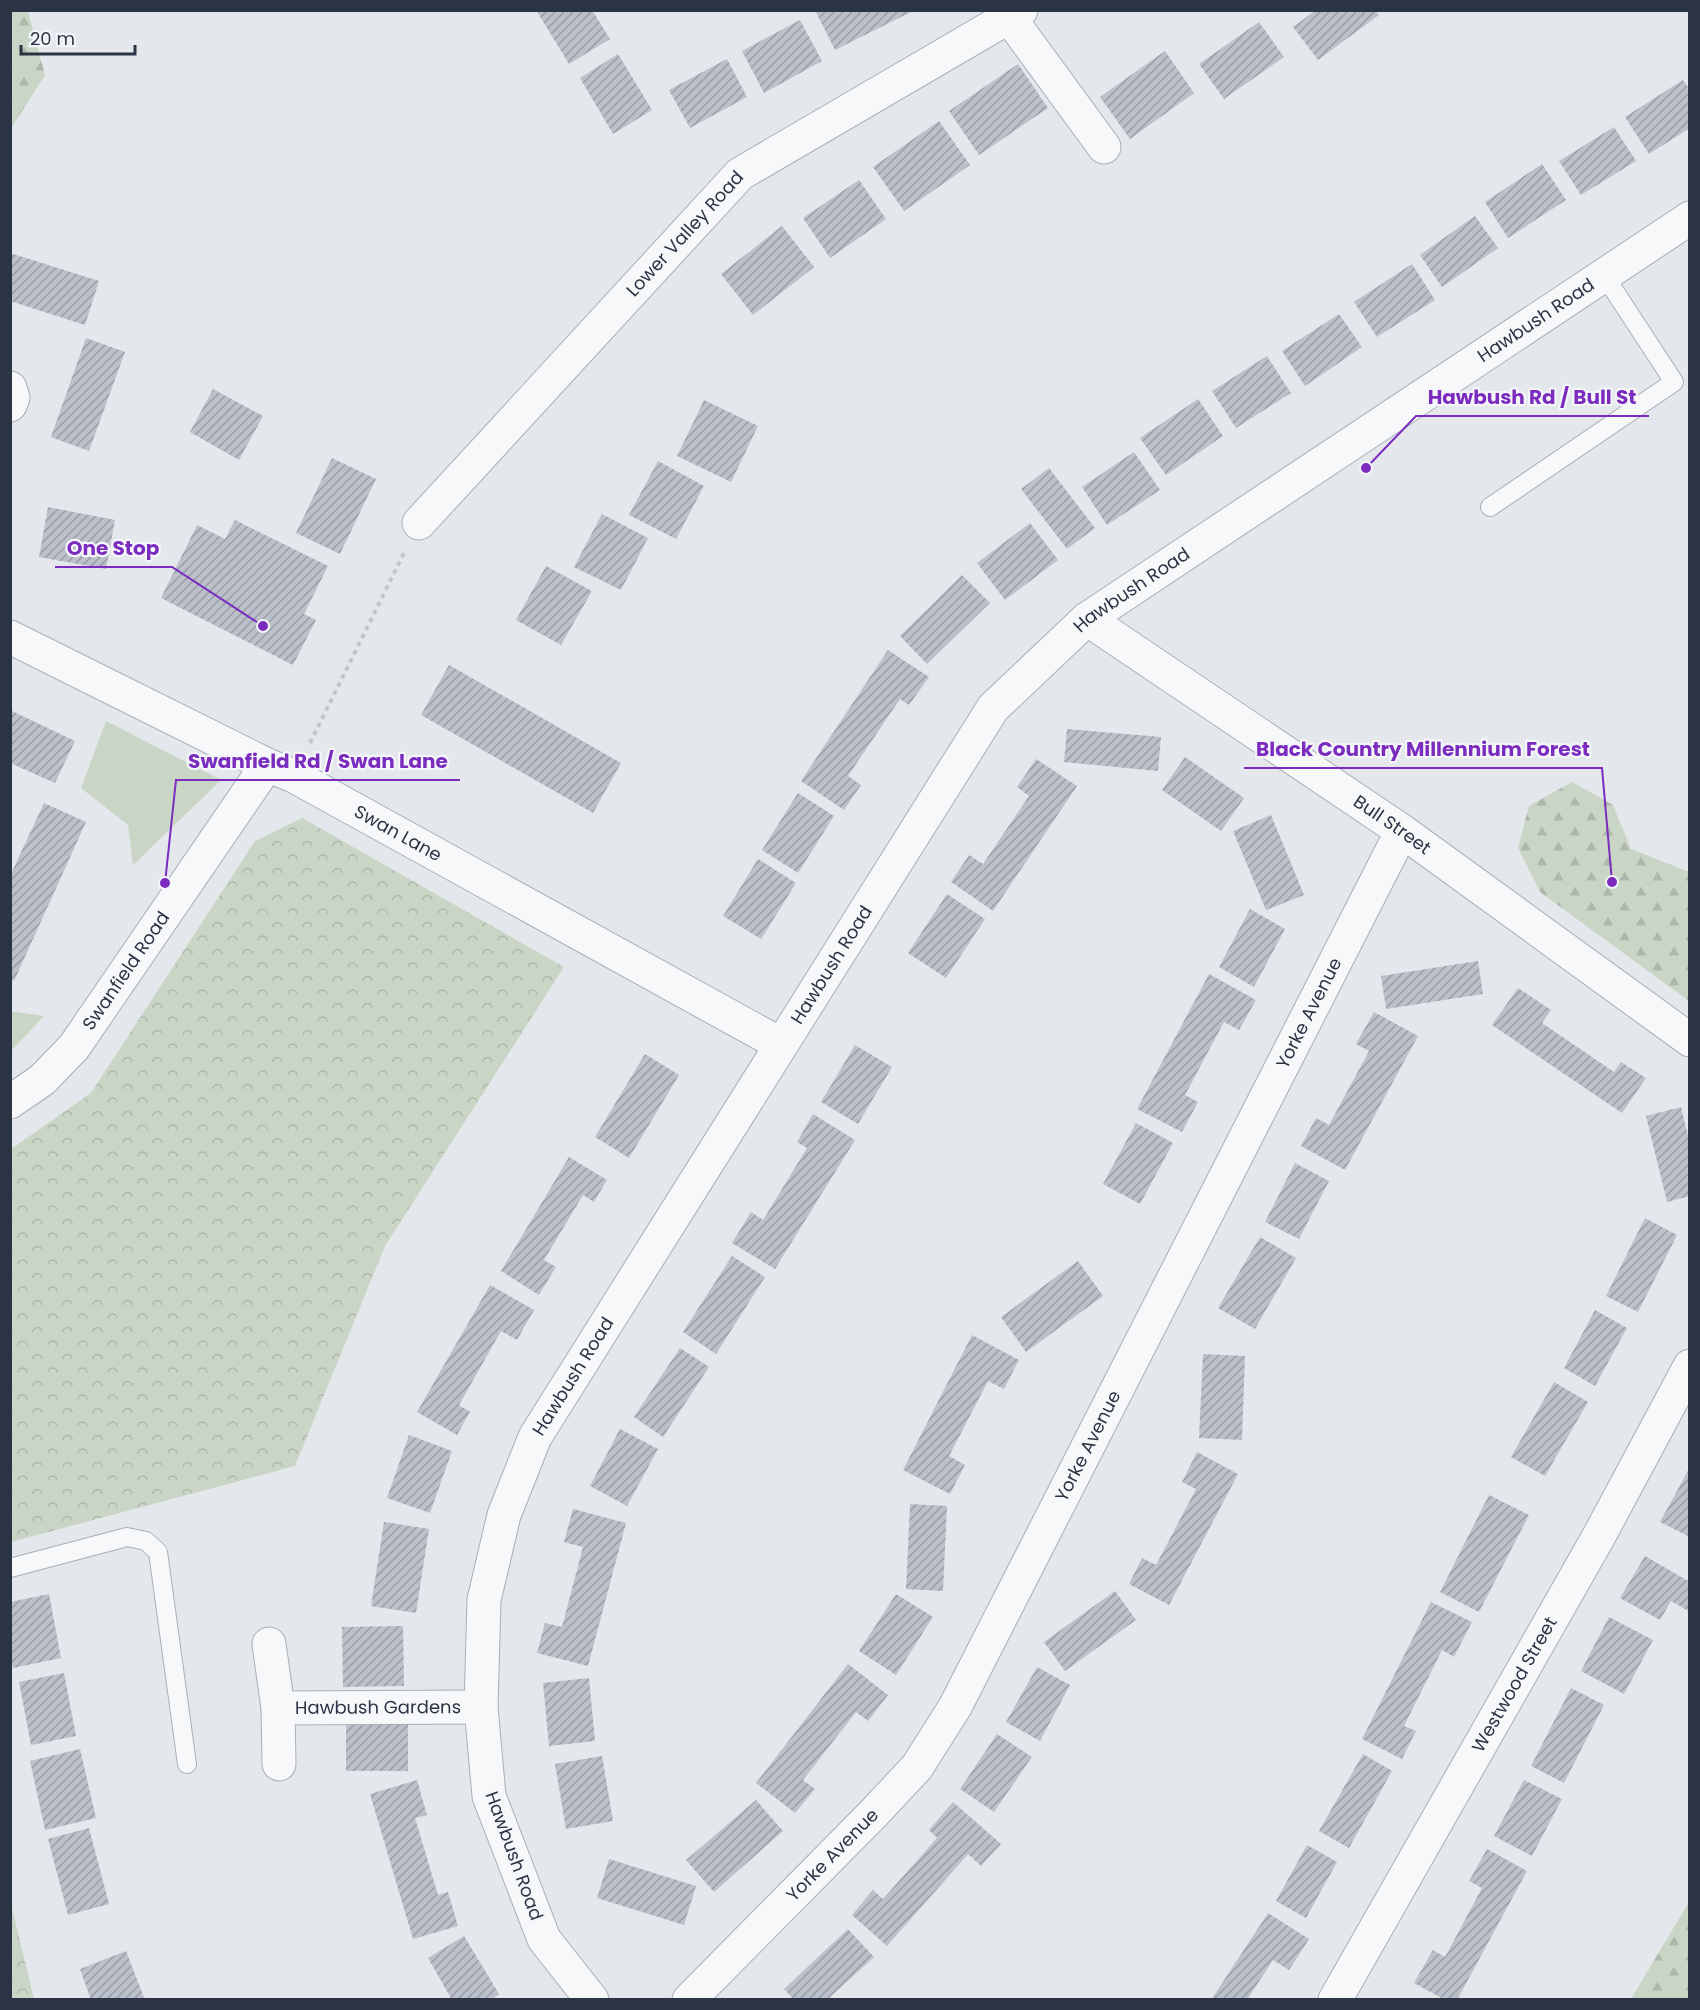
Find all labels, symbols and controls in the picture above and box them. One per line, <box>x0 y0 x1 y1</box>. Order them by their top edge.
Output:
scale bar <box>21 18 135 56</box>
text: 20 m <box>30 26 75 51</box>
street label: Lower Valley Road <box>620 165 749 302</box>
street label: Hawbush Road <box>1472 272 1599 368</box>
callout: Hawbush Rd / Bull St <box>1416 378 1649 416</box>
text: Hawbush Rd / Bull St <box>1428 383 1636 411</box>
callout: One Stop <box>55 529 172 567</box>
text: One Stop <box>67 534 160 562</box>
street label: Hawbush Road <box>1067 541 1194 638</box>
callout: Black Country Millennium Forest <box>1244 730 1602 768</box>
text: Black Country Millennium Forest <box>1256 735 1590 763</box>
callout: Swanfield Rd / Swan Lane <box>176 742 460 780</box>
text: Swanfield Rd / Swan Lane <box>188 747 448 775</box>
street label: Bull Street <box>1349 789 1436 860</box>
street label: Swan Lane <box>350 799 447 867</box>
street label: Hawbush Road <box>784 901 878 1029</box>
street label: Swanfield Road <box>76 906 175 1035</box>
street label: Yorke Avenue <box>1270 953 1347 1073</box>
street label: Hawbush Road <box>526 1312 619 1440</box>
street label: Yorke Avenue <box>1049 1386 1127 1506</box>
street label: Westwood Street <box>1466 1612 1563 1757</box>
street label: Hawbush Gardens <box>295 1694 461 1720</box>
street label: Hawbush Road <box>480 1788 549 1924</box>
street label: Yorke Avenue <box>780 1803 884 1907</box>

